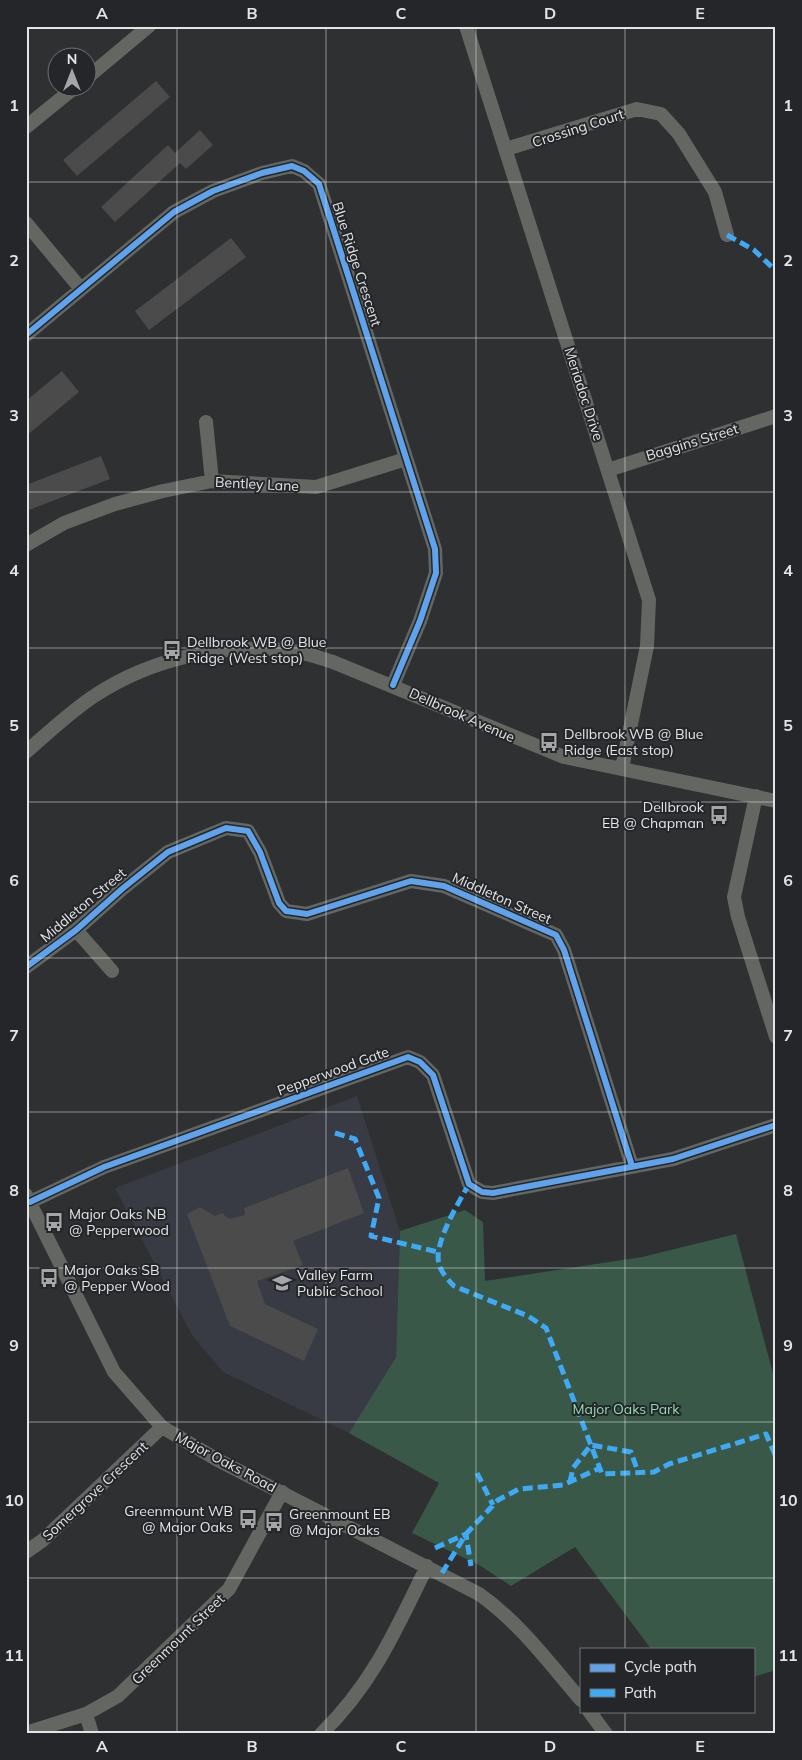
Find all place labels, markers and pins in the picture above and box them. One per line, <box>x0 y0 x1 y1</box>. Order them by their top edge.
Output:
place label: Dellbrook WB @ Blue Ridge (West stop) <box>187 633 327 667</box>
bus stop icon: Dellbrook WB @ Blue Ridge (West stop) <box>161 639 183 661</box>
place label: Dellbrook WB @ Blue Ridge (East stop) <box>564 725 704 759</box>
bus stop icon: Dellbrook WB @ Blue Ridge (East stop) <box>538 731 560 753</box>
place label: Dellbrook EB @ Chapman <box>602 798 705 832</box>
bus stop icon: Dellbrook EB @ Chapman <box>708 804 730 826</box>
place label: Major Oaks NB @ Pepperwood <box>69 1205 169 1239</box>
bus stop icon: Major Oaks NB @ Pepperwood <box>43 1211 65 1233</box>
place label: Major Oaks SB @ Pepper Wood <box>64 1261 170 1295</box>
place label: Valley Farm Public School <box>297 1266 383 1300</box>
bus stop icon: Major Oaks SB @ Pepper Wood <box>38 1267 60 1289</box>
school or university icon: Valley Farm Public School <box>271 1272 293 1294</box>
place label: Greenmount WB @ Major Oaks <box>124 1502 233 1536</box>
place label: Greenmount EB @ Major Oaks <box>289 1505 391 1539</box>
bus stop icon: Greenmount WB @ Major Oaks <box>237 1508 259 1530</box>
bus stop icon: Greenmount EB @ Major Oaks <box>263 1511 285 1533</box>

